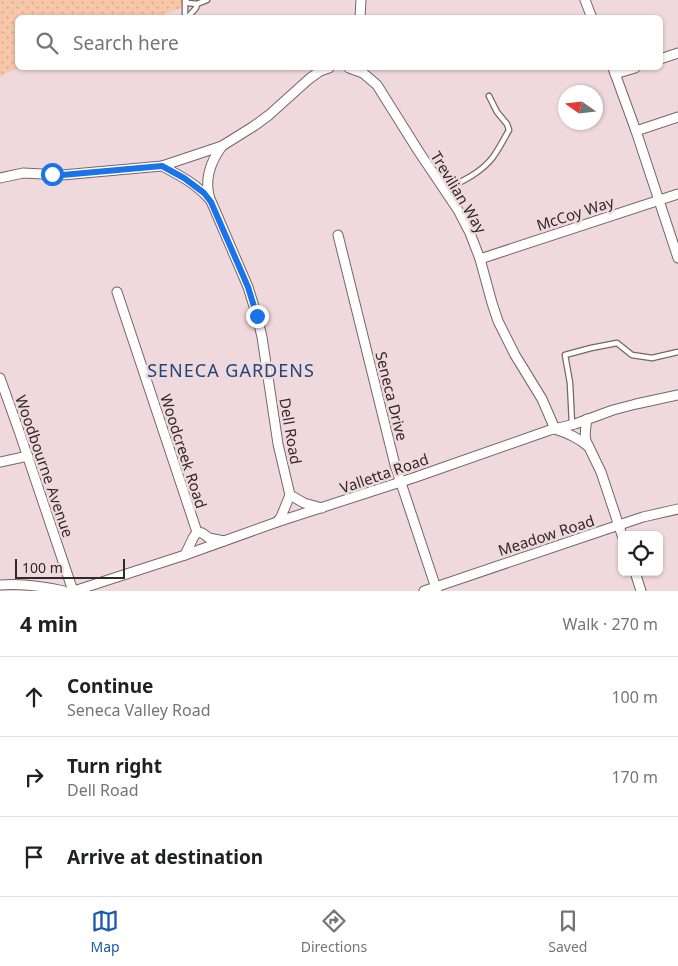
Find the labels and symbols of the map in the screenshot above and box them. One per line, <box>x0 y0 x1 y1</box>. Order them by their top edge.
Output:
north arrow <box>558 85 603 130</box>
street label: Trevilian Way <box>427 147 491 237</box>
route start <box>41 163 64 186</box>
street label: McCoy Way <box>534 191 617 235</box>
route end <box>246 305 269 328</box>
street label: Seneca Drive <box>371 349 413 443</box>
district label: SENECA GARDENS <box>147 358 315 382</box>
street label: Woodcreek Road <box>156 391 212 511</box>
street label: Woodbourne Avenue <box>11 392 79 540</box>
street label: Dell Road <box>275 396 307 466</box>
street label: Valletta Road <box>337 448 431 498</box>
street label: Meadow Road <box>495 510 597 560</box>
scale bar <box>15 556 125 579</box>

